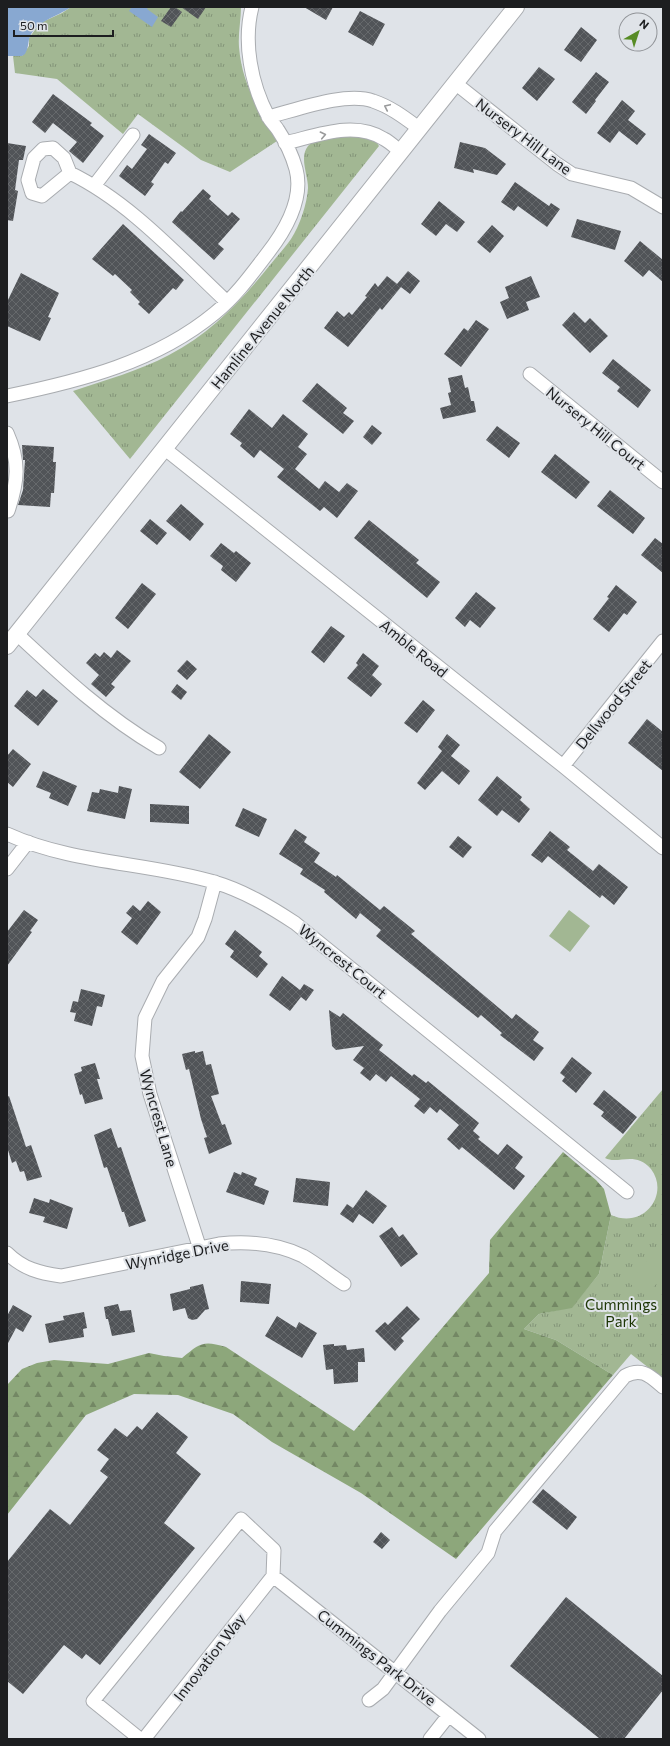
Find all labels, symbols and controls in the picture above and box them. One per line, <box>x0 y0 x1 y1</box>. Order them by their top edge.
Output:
scale bar <box>14 12 113 38</box>
north arrow <box>618 12 658 52</box>
text: N <box>637 16 652 31</box>
text: 50 m <box>20 18 48 32</box>
street label: Nursery Hill Lane <box>473 94 576 178</box>
one-way arrow <box>384 104 392 112</box>
one-way arrow <box>320 131 326 139</box>
street label: Hamline Avenue North <box>207 262 317 392</box>
street label: Nursery Hill Court <box>543 383 649 473</box>
street label: Amble Road <box>376 615 452 681</box>
street label: Dellwood Street <box>571 656 655 752</box>
street label: Wyncrest Court <box>295 920 391 1002</box>
street label: Wyncrest Lane <box>136 1067 182 1169</box>
street label: Wynridge Drive <box>124 1235 230 1273</box>
park label: Cummings Park <box>585 1295 657 1330</box>
street label: Cummings Park Drive <box>314 1605 440 1709</box>
street label: Innovation Way <box>169 1610 249 1704</box>

